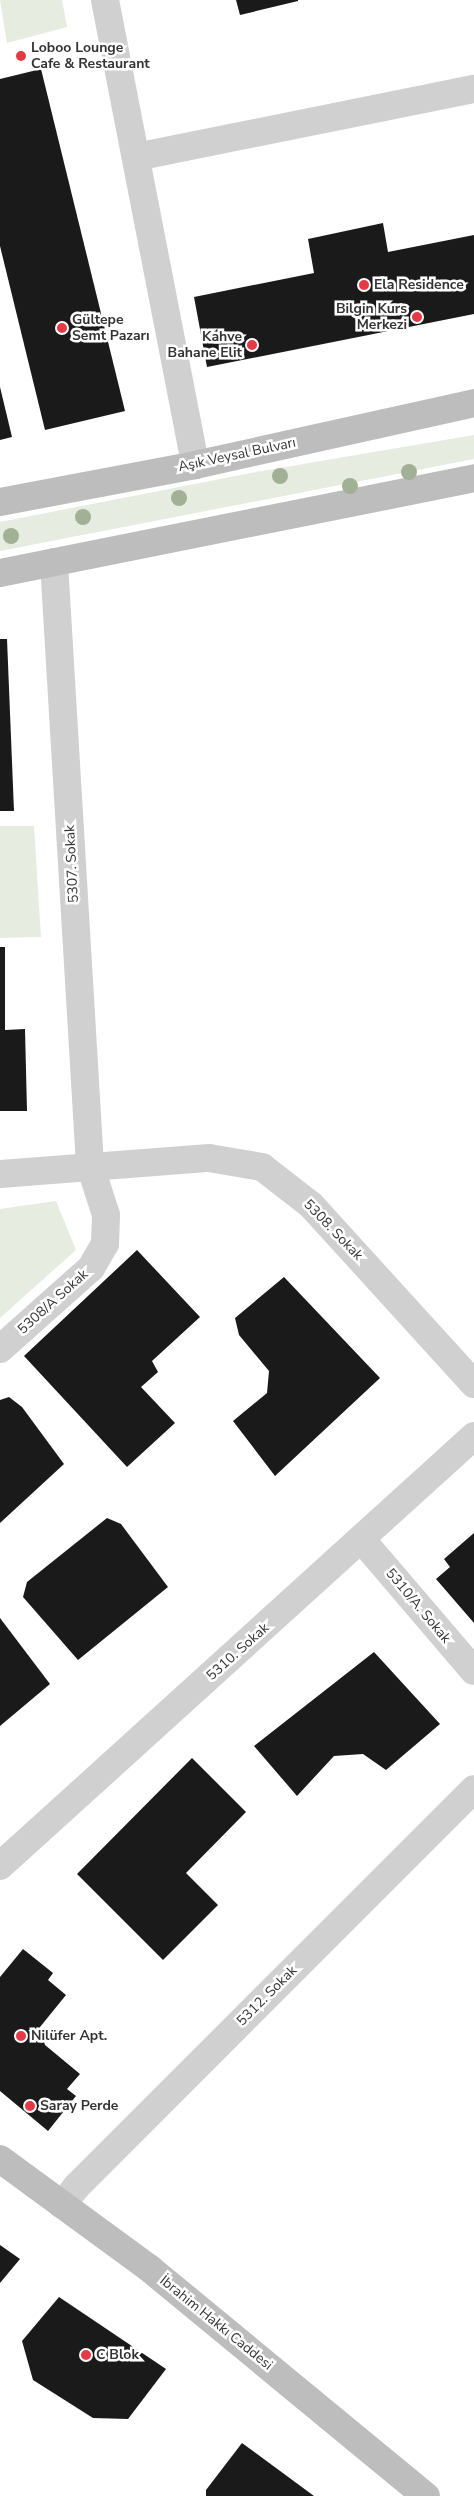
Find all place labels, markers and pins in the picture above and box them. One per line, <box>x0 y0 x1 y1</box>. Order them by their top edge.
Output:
place label: Loboo Lounge Cafe & Restaurant <box>31 40 150 72</box>
marker: Loboo Lounge Cafe & Restaurant <box>15 50 27 62</box>
place label: Ela Residence <box>374 277 464 293</box>
marker: Ela Residence <box>358 279 370 291</box>
place label: Bilgin Kurs Merkezi <box>336 301 407 334</box>
marker: Bilgin Kurs Merkezi <box>411 311 423 323</box>
place label: Gültepe Semt Pazarı <box>72 312 150 344</box>
marker: Gültepe Semt Pazarı <box>56 322 68 334</box>
place label: Kahve Bahane Elit <box>168 329 242 362</box>
marker: Kahve Bahane Elit <box>246 339 258 351</box>
place label: Nilüfer Apt. <box>31 2028 107 2044</box>
marker: Nilüfer Apt. <box>15 2030 27 2042</box>
place label: Saray Perde <box>40 2098 118 2114</box>
marker: Saray Perde <box>24 2100 36 2112</box>
place label: C Blok <box>96 2347 139 2363</box>
marker: C Blok <box>80 2349 92 2361</box>

